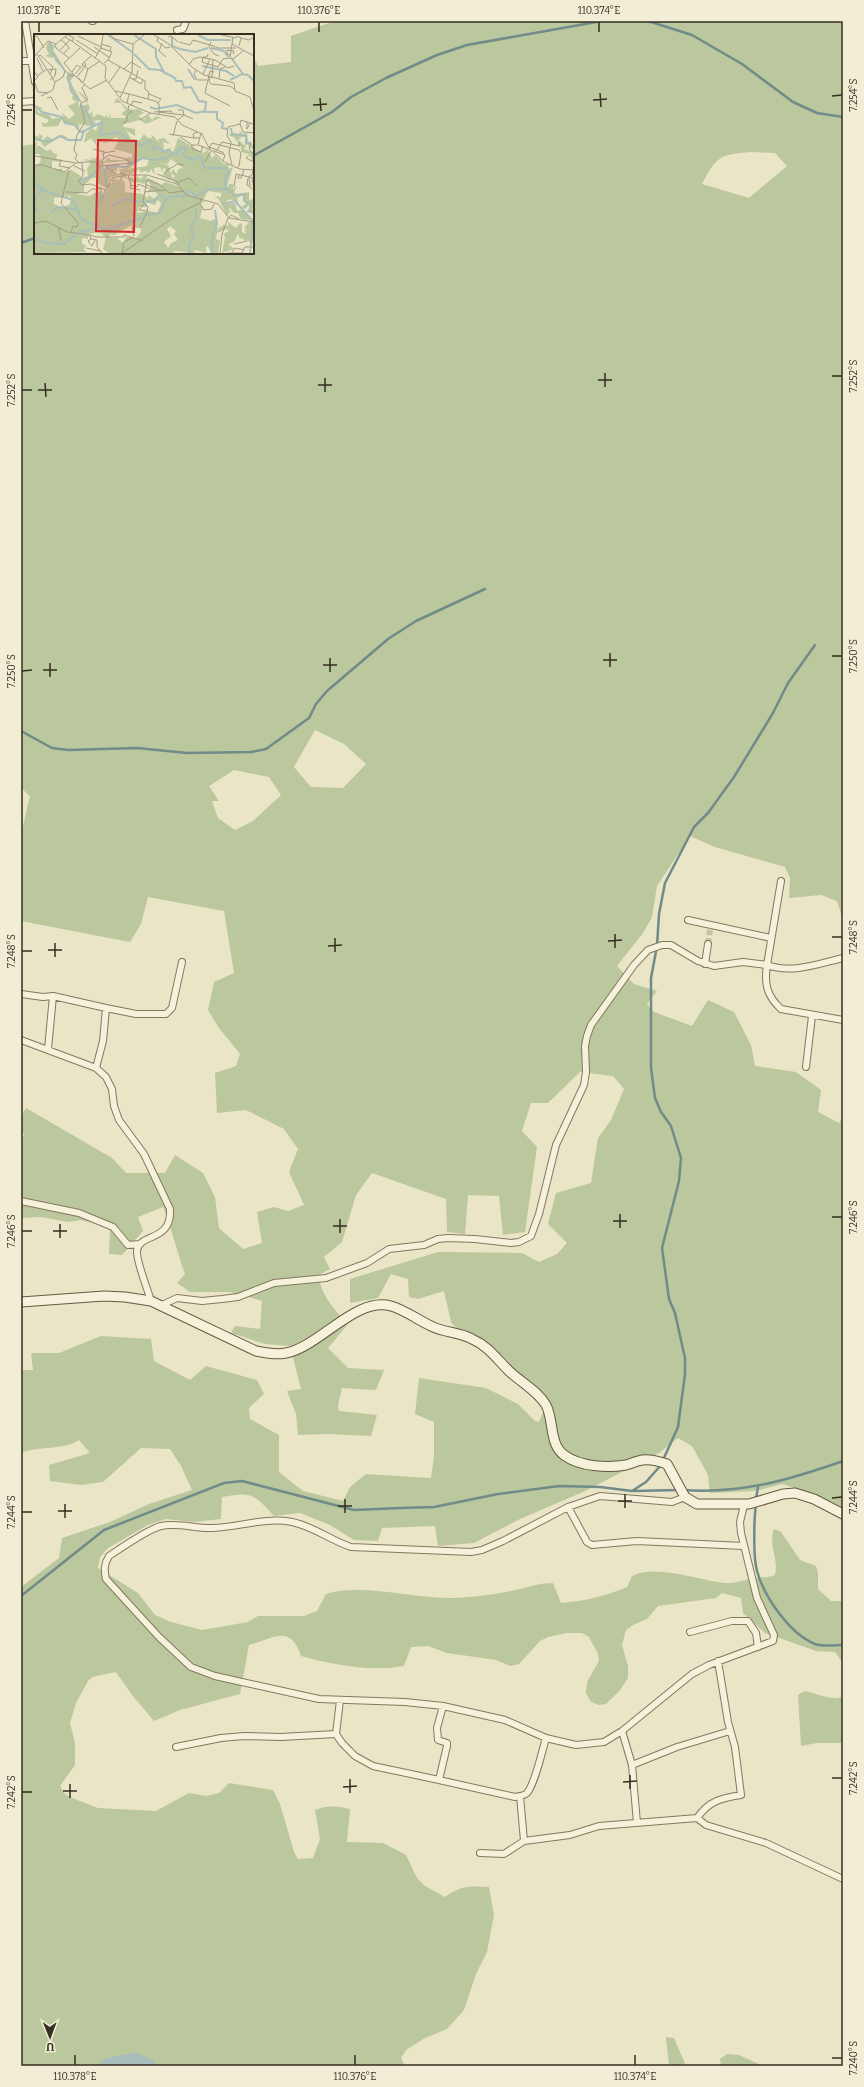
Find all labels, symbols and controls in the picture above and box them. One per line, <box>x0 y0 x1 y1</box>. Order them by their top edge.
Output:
text: 110.378°E <box>17 5 61 17</box>
text: 110.376°E <box>298 5 340 17</box>
text: 110.374°E <box>578 5 620 17</box>
inset map <box>34 34 254 254</box>
text: 7.254°S <box>848 79 860 111</box>
text: 7.254°S <box>6 94 18 126</box>
text: 7.252°S <box>848 360 860 392</box>
text: 7.252°S <box>6 374 18 406</box>
text: 7.250°S <box>848 639 860 673</box>
text: 7.250°S <box>6 654 18 688</box>
text: 7.248°S <box>848 920 860 954</box>
text: 7.248°S <box>6 934 18 968</box>
text: 7.246°S <box>848 1200 860 1234</box>
text: 7.246°S <box>6 1214 18 1248</box>
text: 7.244°S <box>848 1480 860 1514</box>
text: 7.244°S <box>6 1495 18 1529</box>
text: 7.242°S <box>848 1761 860 1795</box>
text: 7.242°S <box>6 1775 18 1809</box>
north arrow <box>30 2017 70 2057</box>
text: U <box>46 2040 54 2053</box>
text: 7.240°S <box>848 2041 860 2075</box>
text: 110.378°E <box>53 2071 97 2083</box>
text: 110.376°E <box>334 2071 376 2083</box>
text: 110.374°E <box>614 2071 656 2083</box>

